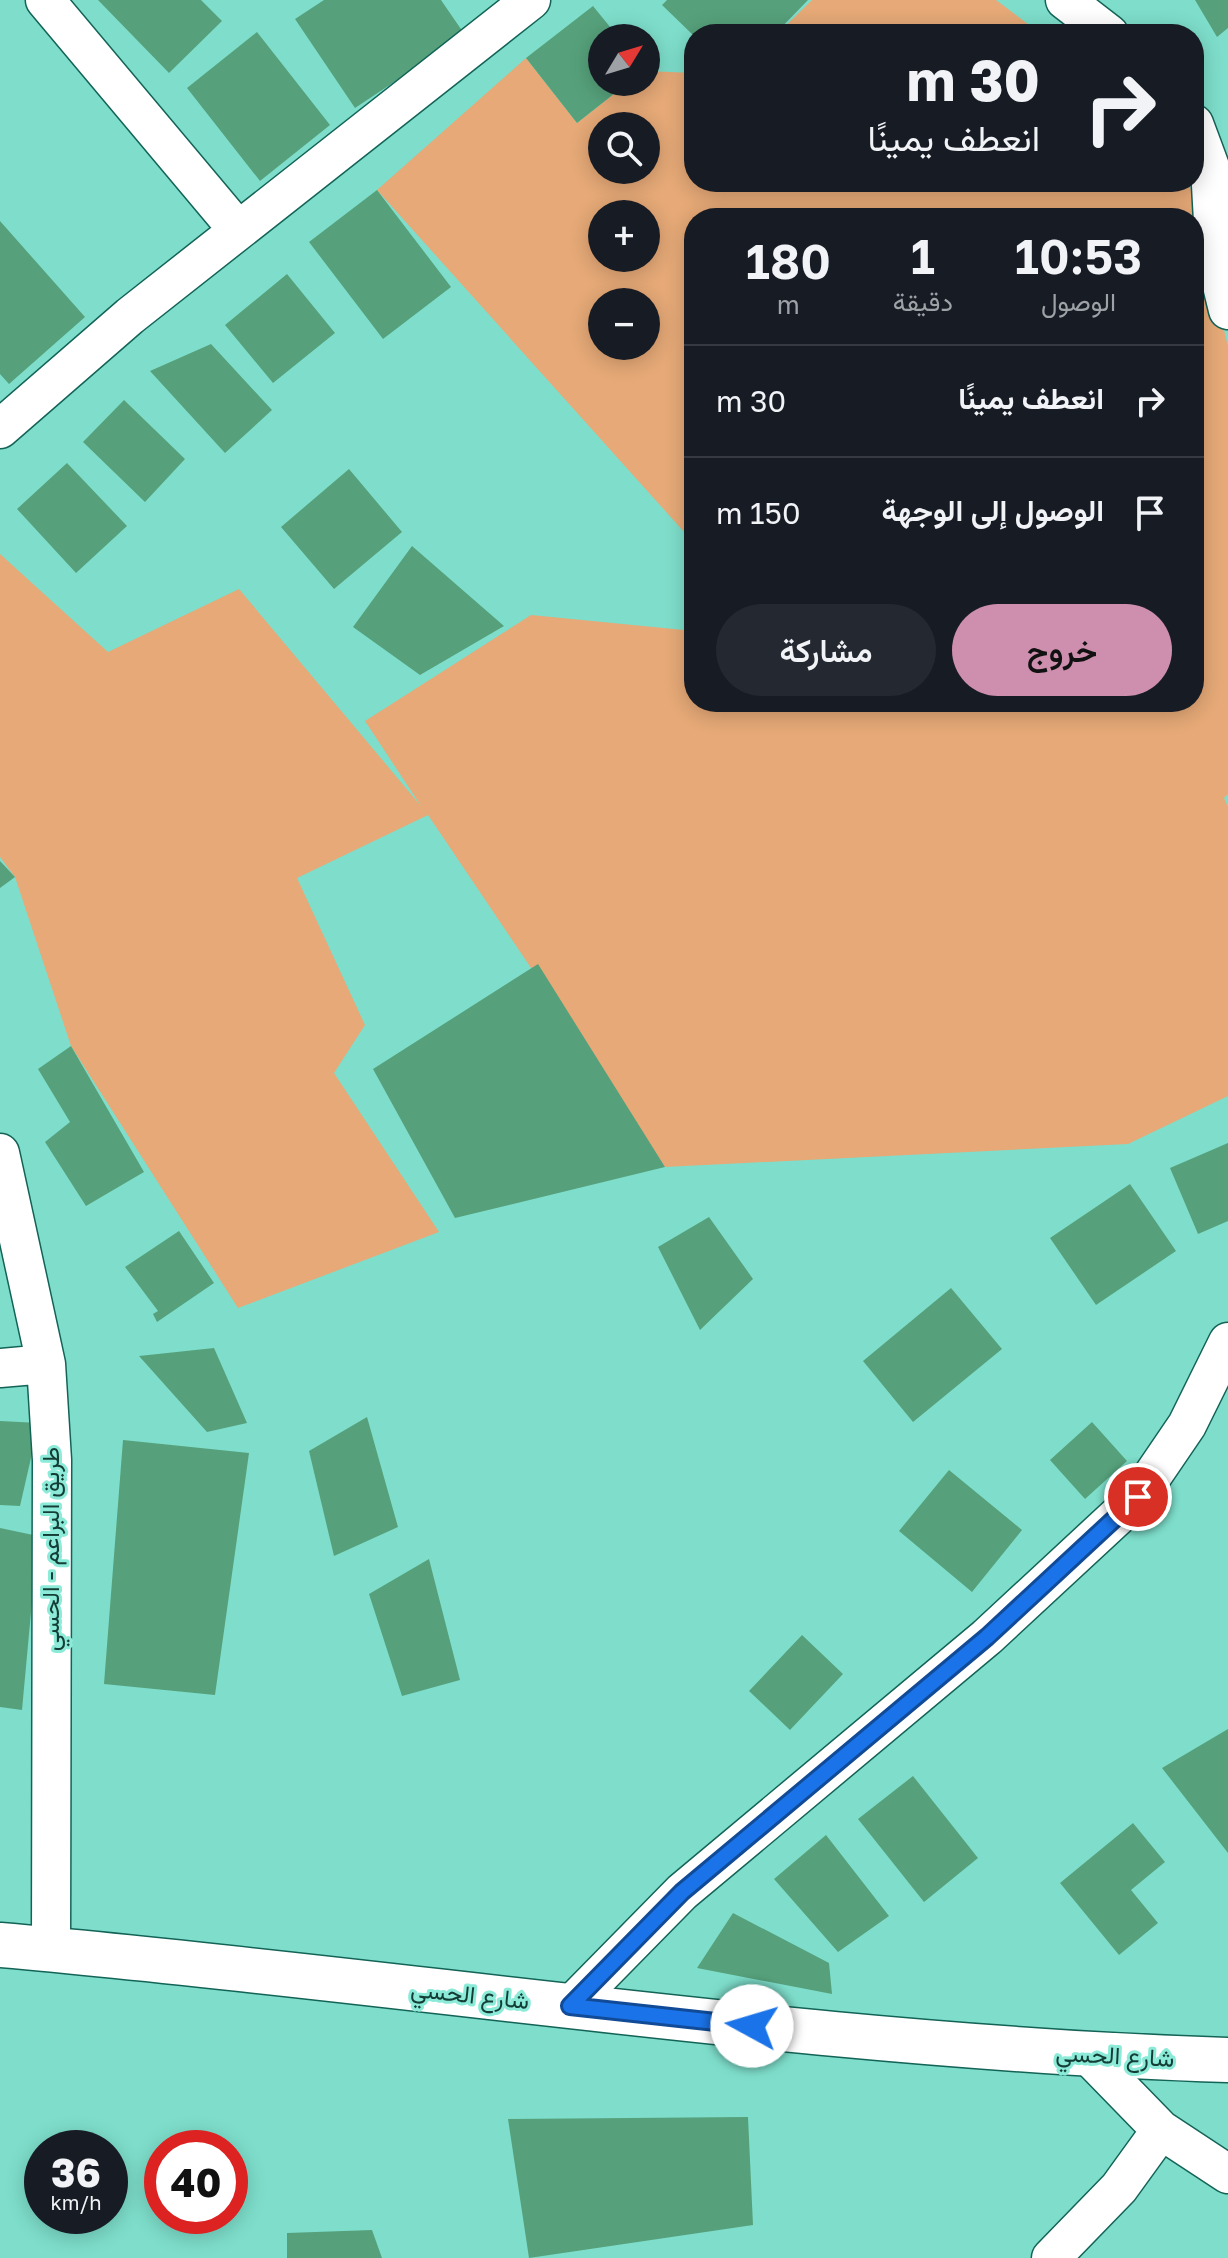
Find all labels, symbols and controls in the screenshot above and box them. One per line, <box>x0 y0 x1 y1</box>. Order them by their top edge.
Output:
north arrow <box>588 24 660 96</box>
map controls <box>588 24 660 360</box>
text: 30 m <box>906 46 1040 113</box>
icon: right <box>1068 56 1172 160</box>
button: search <box>588 112 660 184</box>
text: انعطف يمينًا <box>868 116 1040 159</box>
button: + <box>588 200 660 272</box>
text: 1 <box>911 227 935 285</box>
text: 10:53 <box>1015 227 1142 285</box>
text: 180 <box>746 232 831 290</box>
text: دقيقة <box>893 286 953 317</box>
text: الوصول <box>1041 286 1116 317</box>
button: − <box>588 288 660 360</box>
text: m <box>777 289 800 320</box>
icon: right <box>1128 379 1172 423</box>
text: انعطف يمينًا <box>958 380 1104 416</box>
text: 30 m <box>716 383 786 419</box>
icon: arrive <box>1128 491 1172 535</box>
text: الوصول إلى الوجهة <box>882 492 1104 528</box>
text: 150 m <box>716 495 801 531</box>
button: مشاركة <box>716 604 936 696</box>
button: خروج <box>952 604 1172 696</box>
street label: طريق البراعم - الحسي <box>35 1447 70 1651</box>
pin <box>1104 1463 1172 1531</box>
icon: arrive <box>1116 1475 1160 1519</box>
street label: شارع الحسي <box>409 1973 531 2020</box>
position arrow <box>710 1984 794 2068</box>
street label: شارع الحسي <box>1055 2037 1175 2078</box>
speed limit sign: 40 <box>144 2130 248 2234</box>
text: 36 <box>51 2148 101 2196</box>
text: km/h <box>51 2190 101 2214</box>

